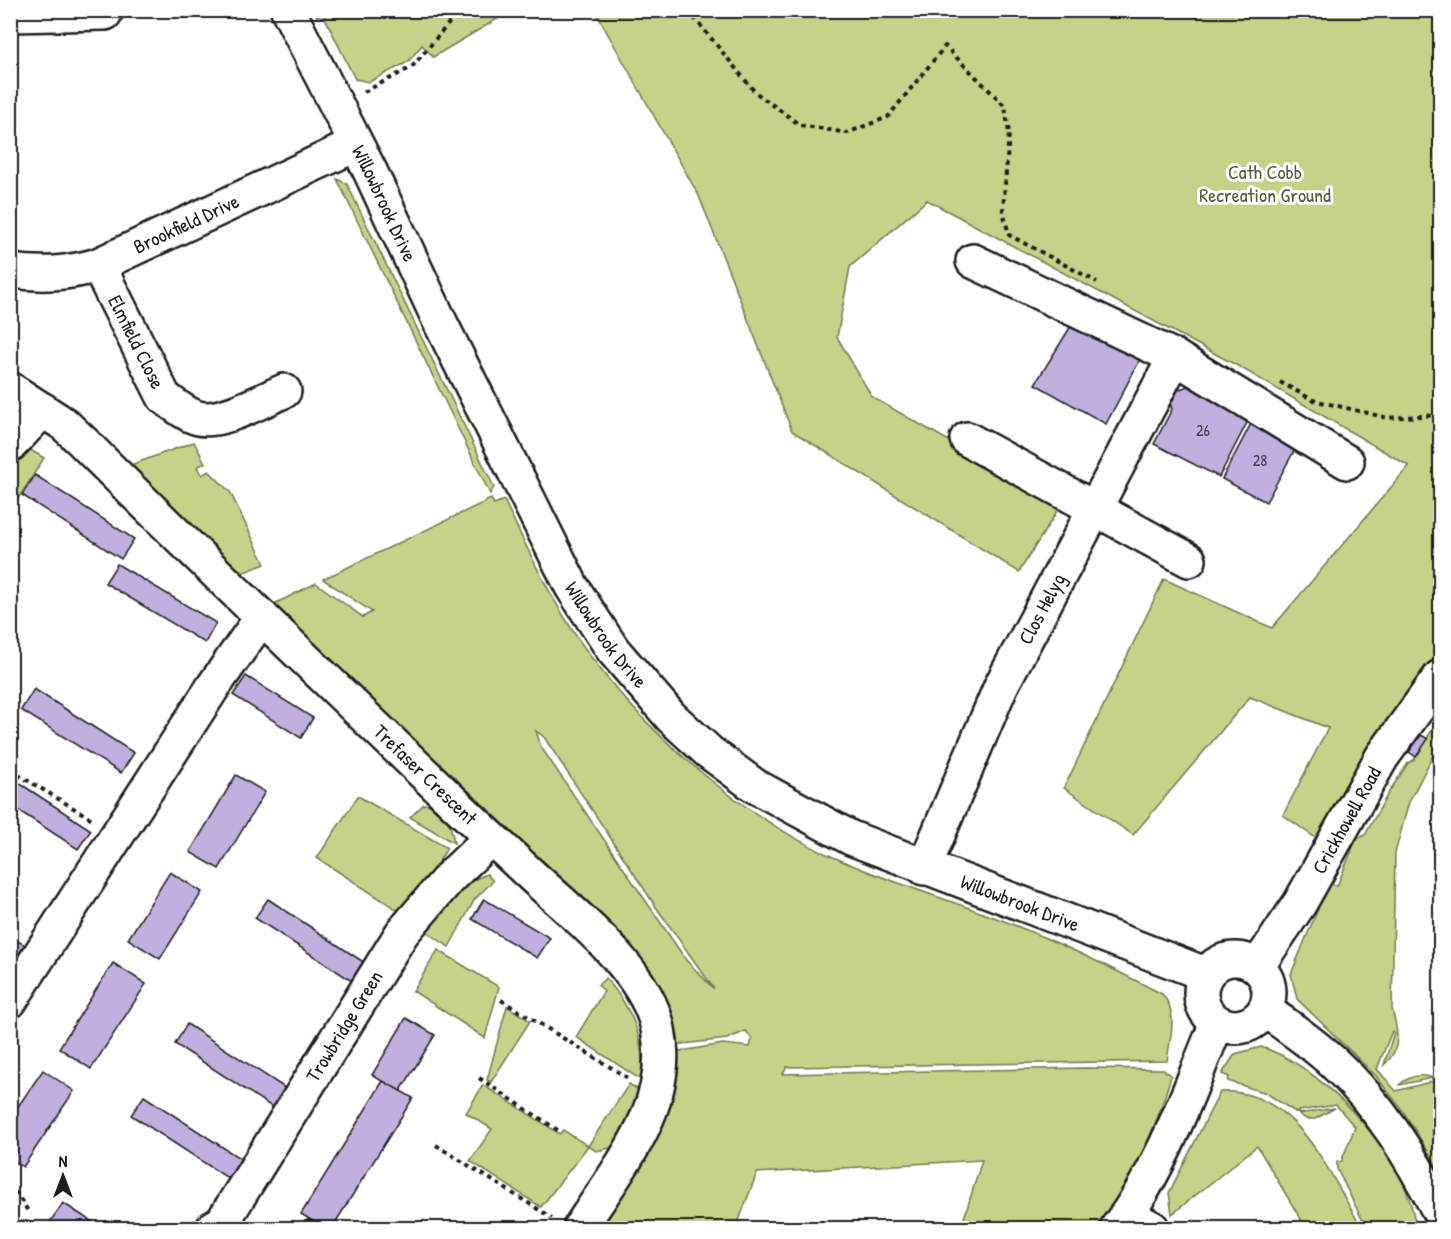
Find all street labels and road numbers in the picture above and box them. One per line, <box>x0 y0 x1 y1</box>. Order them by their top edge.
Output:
street label: Willowbrook Drive <box>346 140 424 265</box>
street label: Brookfield Drive <box>129 187 243 260</box>
street label: Elmfield Close <box>102 290 172 393</box>
street label: Clos Helyg <box>1012 568 1071 649</box>
street label: Willowbrook Drive <box>559 576 654 694</box>
street label: Trefaser Crescent <box>368 718 484 831</box>
street label: Crickhowell Road <box>1305 761 1387 878</box>
street label: Willowbrook Drive <box>957 867 1084 938</box>
street label: Trowbridge Green <box>299 965 389 1087</box>

